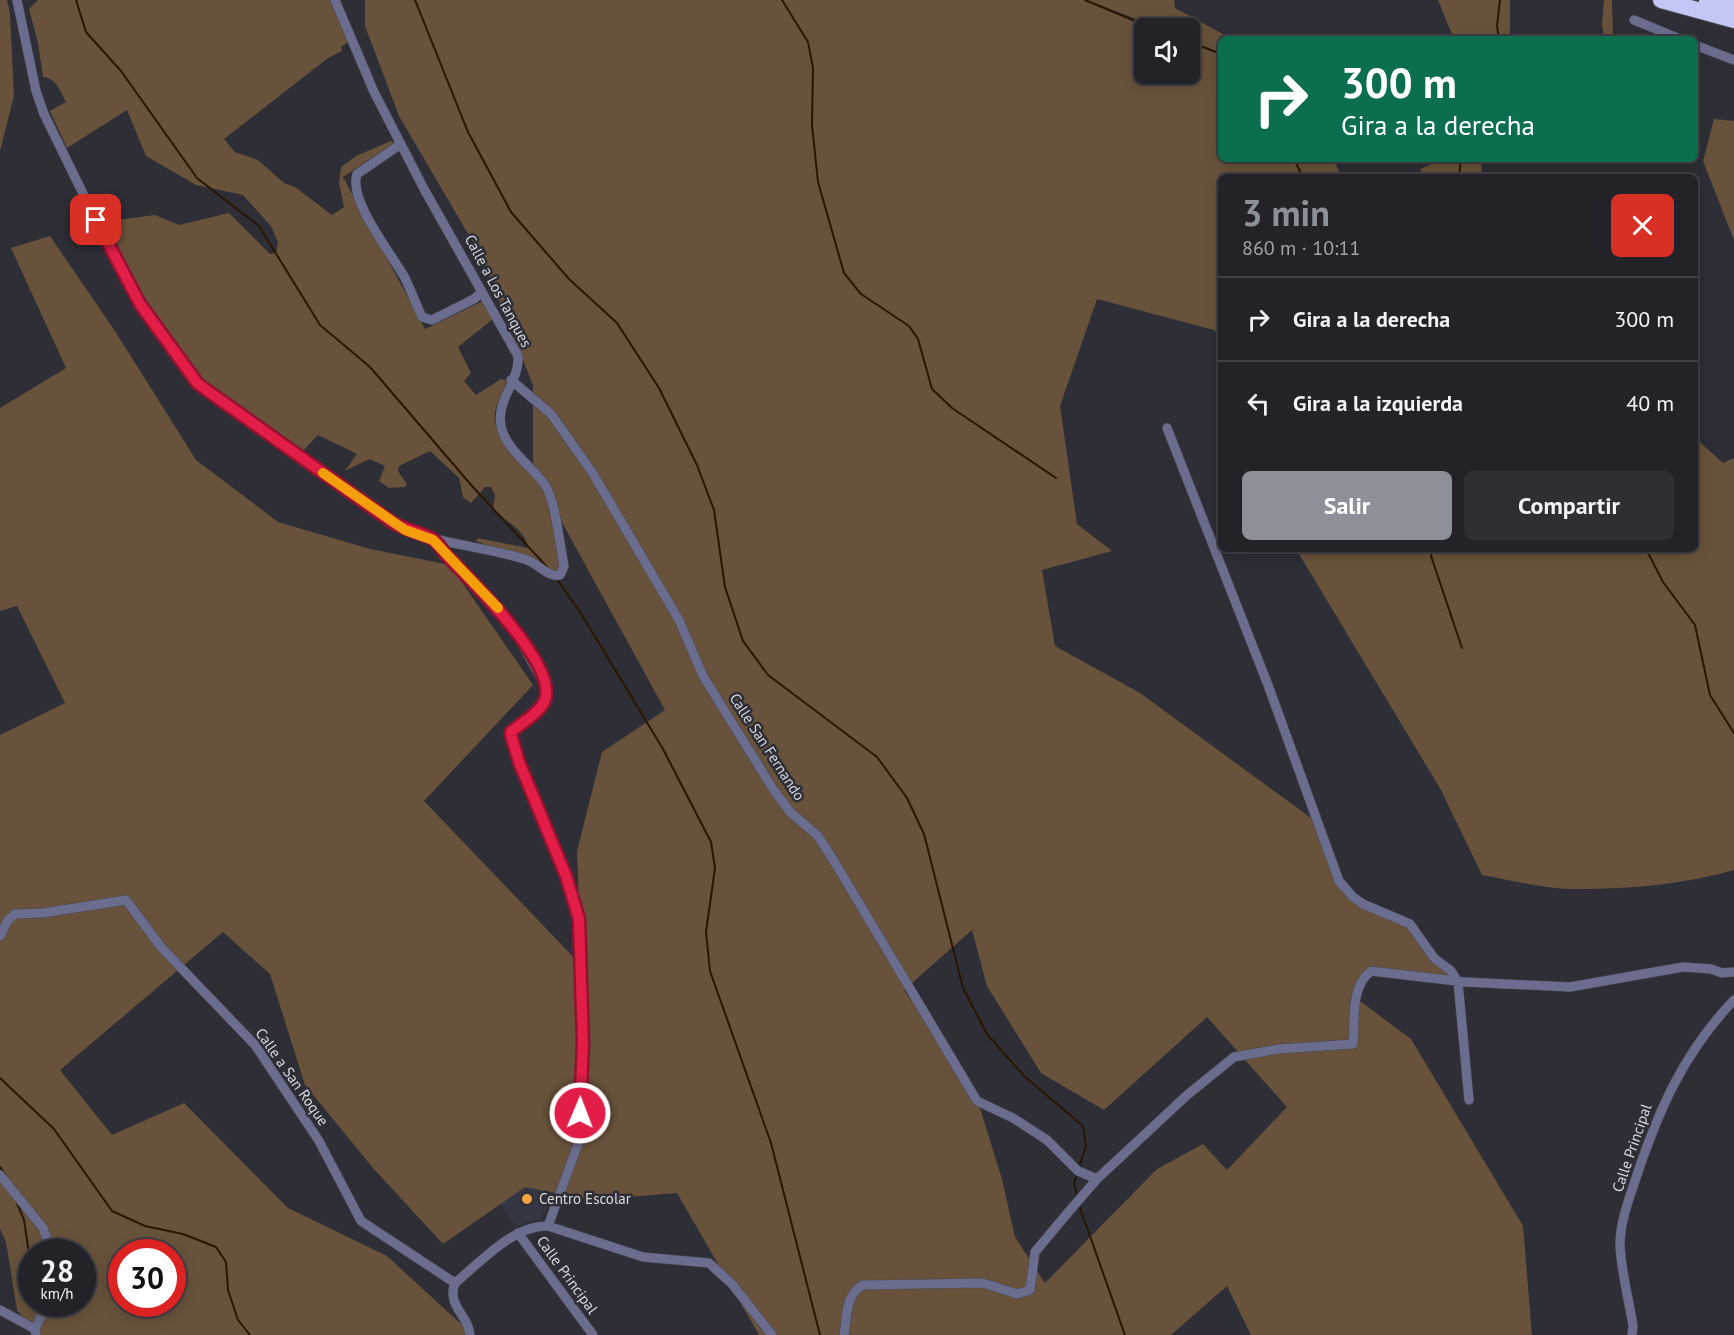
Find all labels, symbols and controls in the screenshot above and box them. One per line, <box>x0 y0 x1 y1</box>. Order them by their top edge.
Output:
map controls <box>1134 18 1200 84</box>
button: sound <box>1134 18 1200 84</box>
text: 300 m <box>1341 55 1457 110</box>
icon: right <box>1242 60 1320 138</box>
text: Gira a la derecha <box>1341 108 1535 142</box>
text: 3 min <box>1242 189 1330 236</box>
pin <box>70 194 121 245</box>
button: close <box>1611 194 1674 257</box>
icon: arrive <box>79 203 112 236</box>
street label: Calle a Los Tanques <box>461 231 536 350</box>
text: 860 m · 10:11 <box>1242 235 1360 261</box>
icon: right <box>1242 303 1275 336</box>
text: Gira a la derecha <box>1293 305 1450 333</box>
text: 300 m <box>1614 305 1674 333</box>
icon: left <box>1242 387 1275 420</box>
text: Gira a la izquierda <box>1293 389 1463 417</box>
text: 40 m <box>1626 389 1674 417</box>
button: Salir <box>1242 471 1452 540</box>
button: Compartir <box>1464 471 1674 540</box>
street label: Calle San Fernando <box>726 689 809 804</box>
street label: Calle a San Roque <box>252 1024 333 1129</box>
position arrow <box>548 1081 612 1145</box>
street label: Calle Principal <box>1608 1101 1656 1194</box>
place label: Centro Escolar <box>539 1189 631 1208</box>
marker: Centro Escolar <box>520 1192 534 1206</box>
street label: Calle Principal <box>533 1232 603 1318</box>
speed limit sign: 30 <box>108 1239 186 1317</box>
text: 28 <box>40 1251 74 1290</box>
text: km/h <box>41 1284 73 1303</box>

